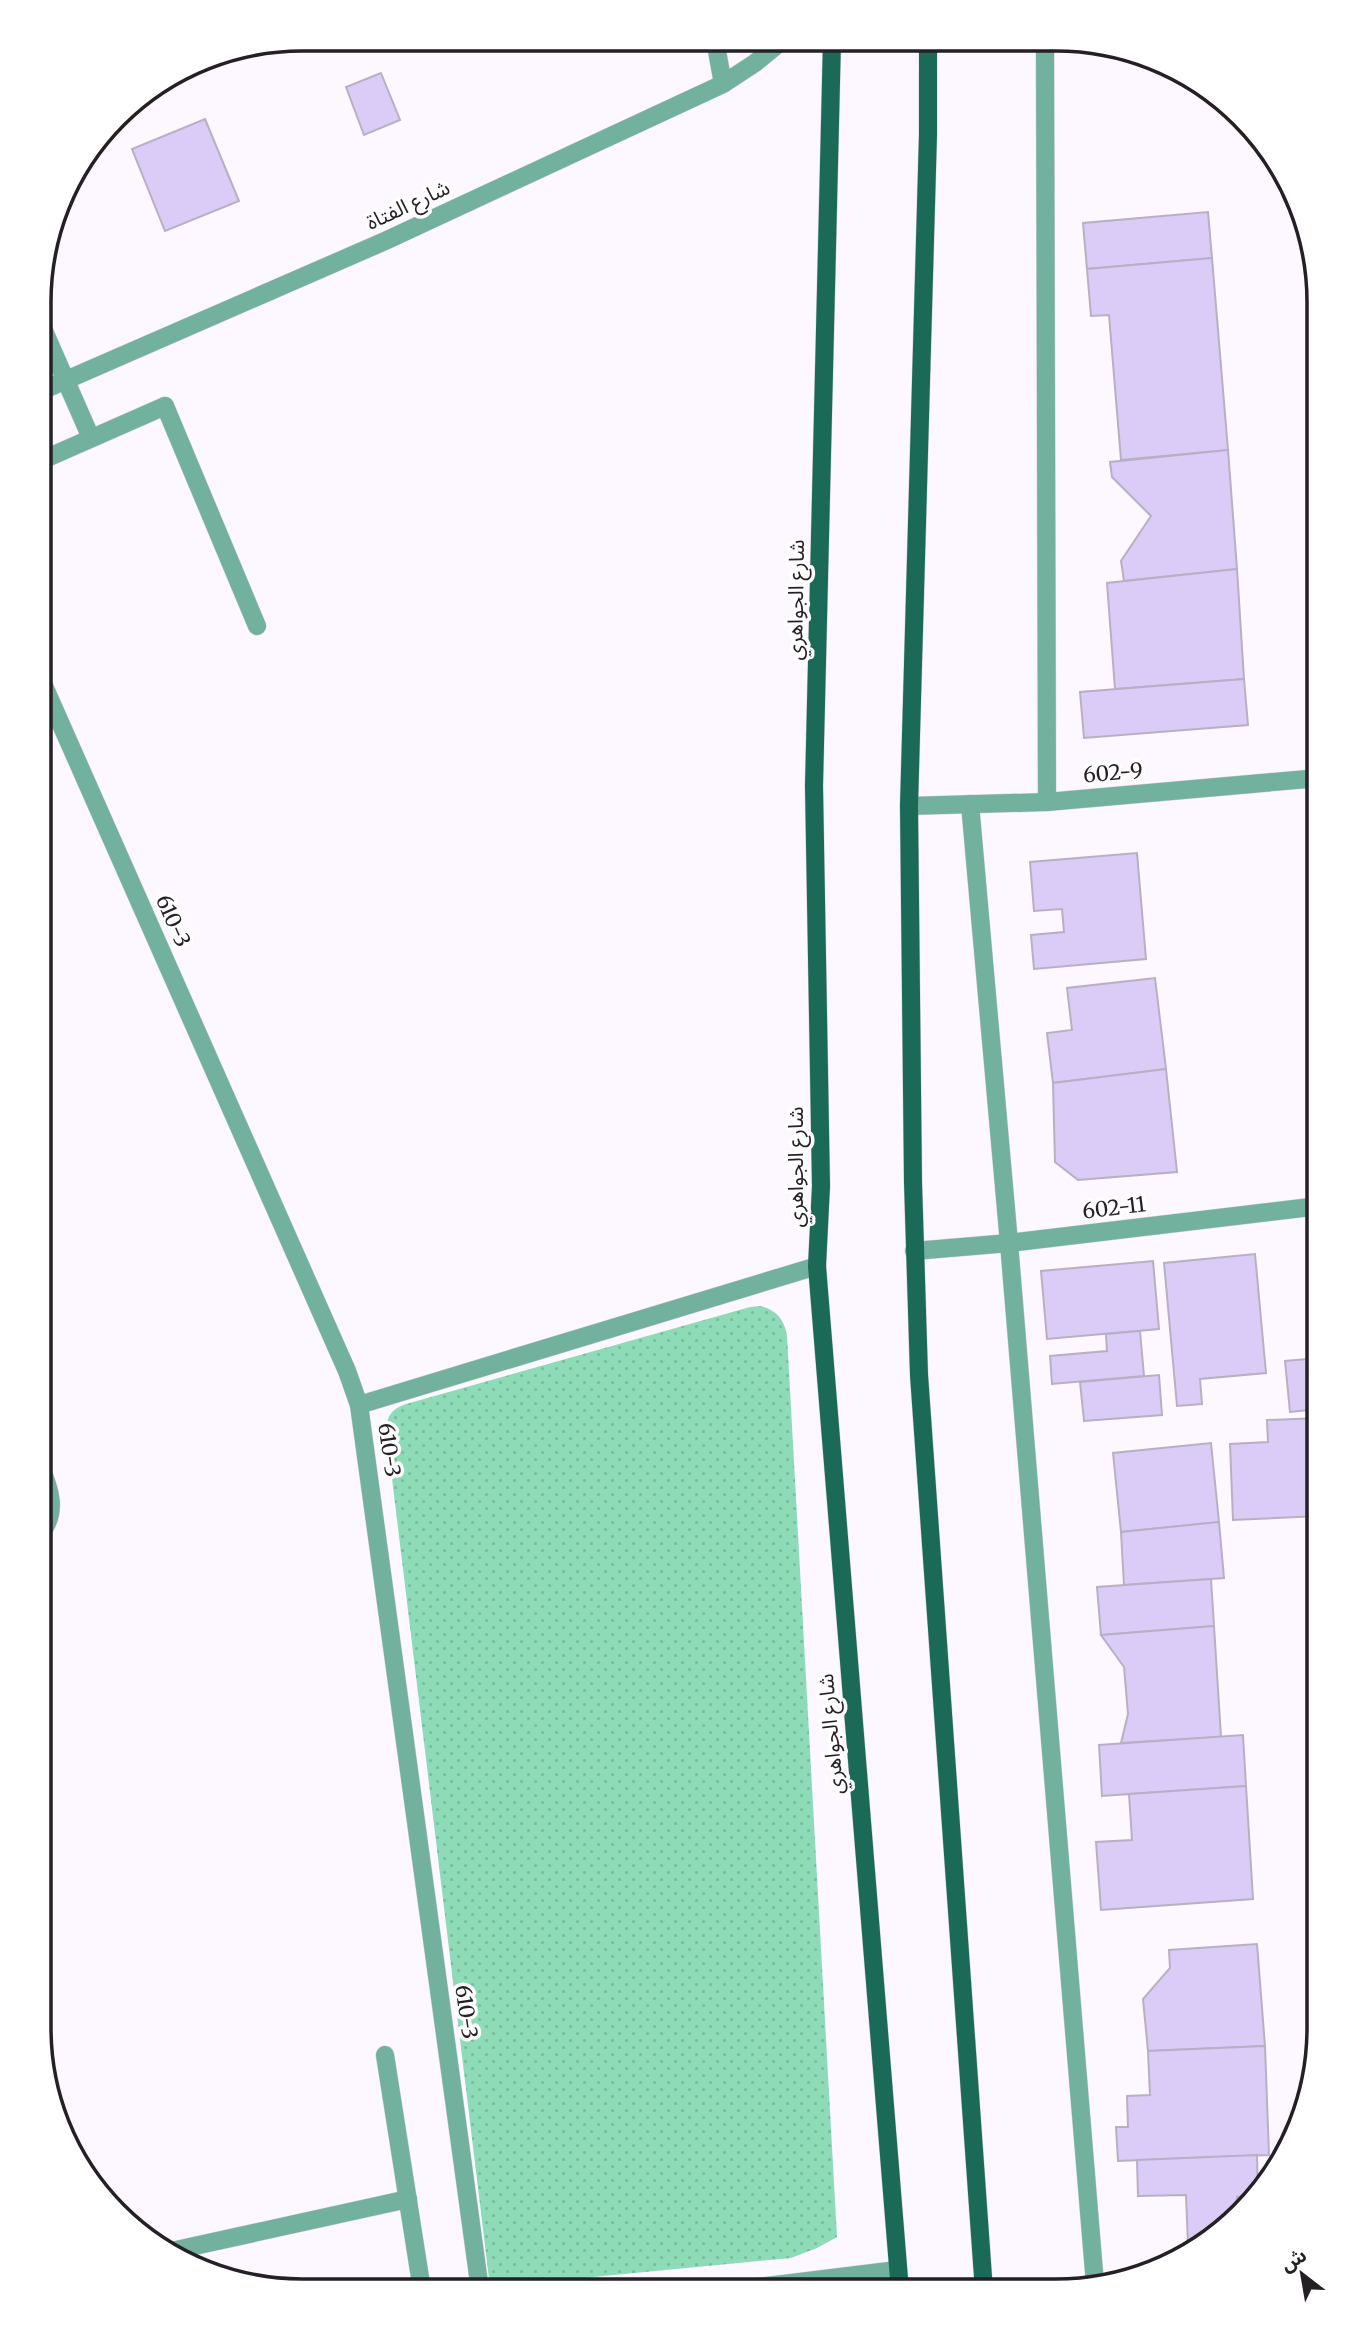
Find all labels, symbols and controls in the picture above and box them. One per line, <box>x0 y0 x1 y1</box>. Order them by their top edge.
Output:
street label: شارع الفتاة <box>362 173 455 237</box>
street label: شارع الجواهري <box>781 539 813 661</box>
street label: 602-9 <box>1082 756 1144 789</box>
street label: 610-3 <box>150 890 197 951</box>
street label: شارع الجواهري <box>782 1107 812 1227</box>
street label: 602-11 <box>1081 1190 1147 1225</box>
street label: 610-3 <box>372 1421 407 1479</box>
street label: شارع الجواهري <box>812 1672 852 1795</box>
street label: 610-3 <box>449 1983 484 2041</box>
north arrow <box>1267 2239 1337 2309</box>
text: ش <box>1276 2242 1311 2276</box>

